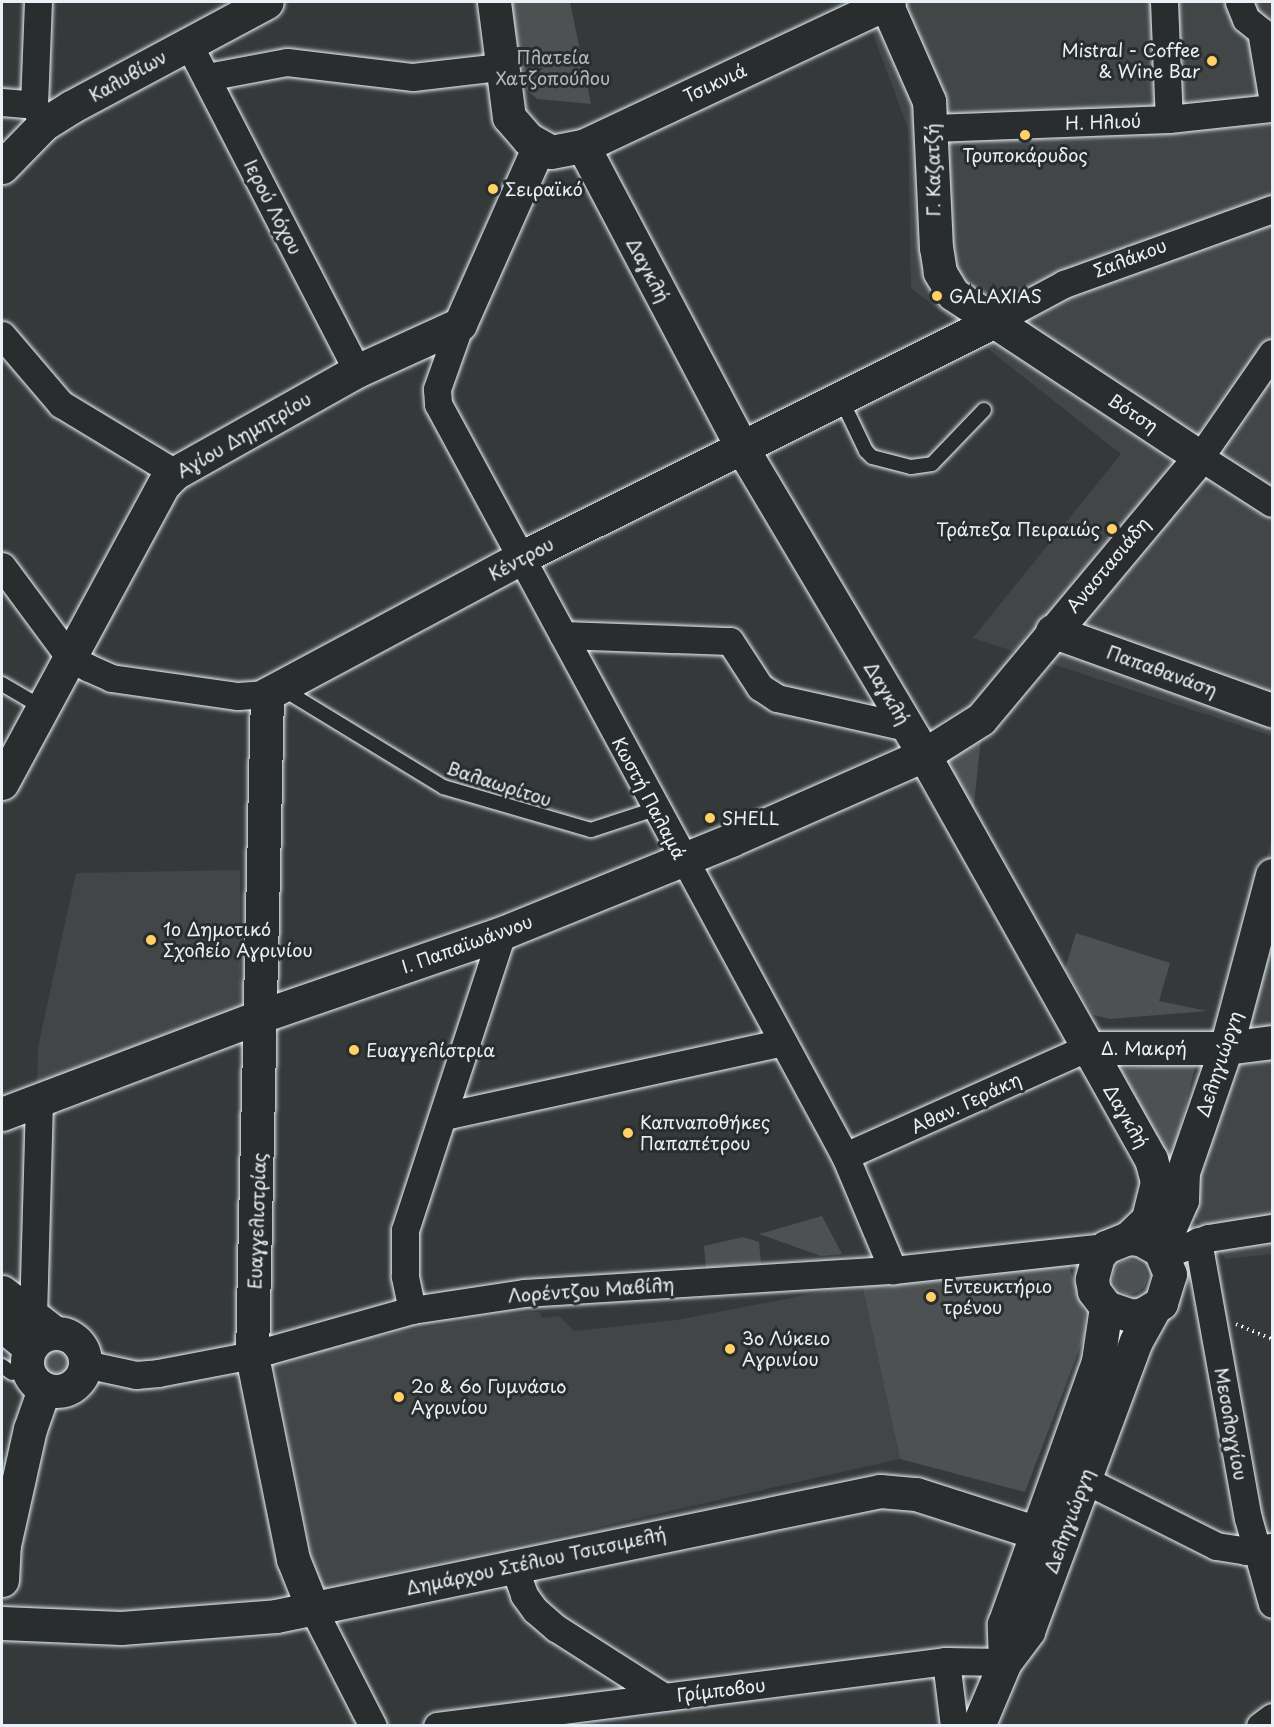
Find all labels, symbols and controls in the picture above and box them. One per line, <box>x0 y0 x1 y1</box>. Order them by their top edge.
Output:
place label: Mistral - Coffee & Wine Bar <box>1061 40 1200 82</box>
street label: Καλυβίων <box>85 46 171 106</box>
park label: Πλατεία Χατζοπούλου <box>496 47 610 90</box>
marker: Mistral - Coffee & Wine Bar <box>1205 54 1219 68</box>
street label: Τσικνιά <box>680 59 750 107</box>
street label: Η. Ηλιού <box>1065 110 1141 134</box>
street label: Γ. Καζατζή <box>921 123 945 217</box>
marker: Τρυποκάρυδος <box>1018 128 1032 142</box>
place label: Τρυποκάρυδος <box>962 144 1088 166</box>
street label: Ιερού Λόχου <box>240 156 306 258</box>
place label: Σειραϊκό <box>505 178 583 200</box>
marker: Σειραϊκό <box>486 182 500 196</box>
street label: Δαγκλή <box>622 234 674 306</box>
street label: Σαλάκου <box>1090 234 1170 282</box>
place label: GALAXIAS <box>949 285 1042 307</box>
marker: GALAXIAS <box>930 289 944 303</box>
street label: Αγίου Δημητρίου <box>173 388 315 482</box>
street label: Βότση <box>1104 389 1162 437</box>
street label: Αναστασιάδη <box>1062 513 1154 617</box>
place label: Τράπεζα Πειραιώς <box>935 518 1100 540</box>
marker: Τράπεζα Πειραιώς <box>1105 522 1119 536</box>
street label: Κέντρου <box>485 533 557 585</box>
street label: Παπαθανάση <box>1104 641 1220 701</box>
street label: Δαγκλή <box>860 657 914 729</box>
street label: Κωστή Παλαμά <box>607 733 691 863</box>
street label: Βαλαωρίτου <box>444 757 554 811</box>
place label: SHELL <box>722 807 779 829</box>
marker: SHELL <box>703 811 717 825</box>
street label: Ι. Παπαϊωάννου <box>398 910 536 978</box>
place label: 1ο Δημοτικό Σχολείο Αγρινίου <box>163 919 314 962</box>
marker: 1ο Δημοτικό Σχολείο Αγρινίου <box>144 933 158 947</box>
street label: Δεληγιώργη <box>1192 1008 1246 1120</box>
street label: Δ. Μακρή <box>1101 1037 1187 1059</box>
place label: Ευαγγελίστρια <box>366 1039 495 1061</box>
marker: Ευαγγελίστρια <box>347 1043 361 1057</box>
street label: Αθαν. Γεράκη <box>907 1068 1025 1138</box>
street label: Δαγκλή <box>1099 1080 1153 1152</box>
place label: Καπναποθήκες Παπαπέτρου <box>640 1112 770 1154</box>
marker: Καπναποθήκες Παπαπέτρου <box>621 1126 635 1140</box>
street label: Ευαγγελιστρίας <box>244 1152 270 1290</box>
street label: Λορέντζου Μαβίλη <box>507 1273 675 1307</box>
place label: Εντευκτήριο τρένου <box>943 1276 1052 1318</box>
marker: Εντευκτήριο τρένου <box>924 1290 938 1304</box>
place label: 3ο Λύκειο Αγρινίου <box>742 1328 831 1370</box>
marker: 3ο Λύκειο Αγρινίου <box>723 1342 737 1356</box>
street label: Μεσολογγίου <box>1210 1366 1252 1482</box>
place label: 2ο & 6ο Γυμνάσιο Αγρινίου <box>411 1376 567 1418</box>
marker: 2ο & 6ο Γυμνάσιο Αγρινίου <box>392 1390 406 1404</box>
street label: Δεληγιώργη <box>1040 1466 1098 1576</box>
street label: Δημάρχου Στέλιου Τσιτσιμελή <box>404 1523 668 1599</box>
street label: Γρίμποβου <box>675 1674 767 1706</box>

